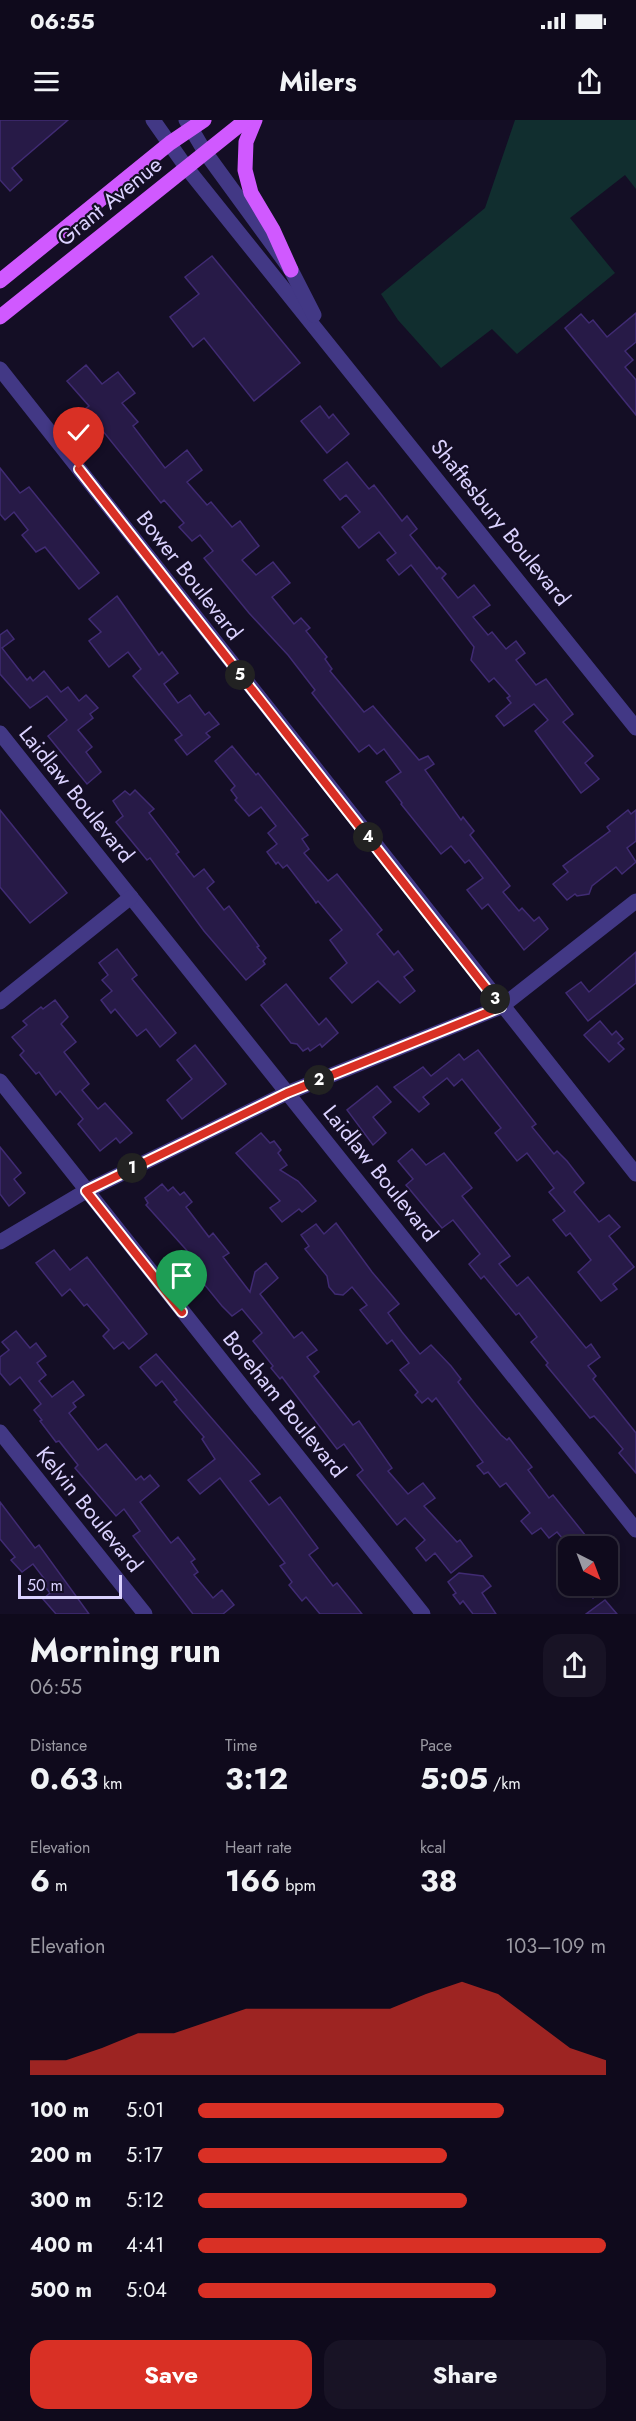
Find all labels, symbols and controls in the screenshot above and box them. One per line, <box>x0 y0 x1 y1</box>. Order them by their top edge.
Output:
text: 06:55 <box>30 5 95 37</box>
text: Milers <box>279 62 357 101</box>
icon: menu <box>30 65 63 98</box>
icon: share <box>573 65 606 98</box>
street label: Grant Avenue <box>50 149 168 253</box>
pin <box>53 407 104 469</box>
icon: check <box>62 416 95 449</box>
street label: Shaftesbury Boulevard <box>423 432 579 612</box>
street label: Bower Boulevard <box>129 504 251 646</box>
pin: 5 <box>225 660 255 690</box>
text: 5 <box>235 663 245 686</box>
street label: Laidlaw Boulevard <box>12 719 142 869</box>
pin: 4 <box>353 822 383 852</box>
text: 4 <box>362 825 374 848</box>
pin: 3 <box>480 984 510 1014</box>
text: 3 <box>490 987 500 1010</box>
pin: 2 <box>304 1065 334 1095</box>
text: 2 <box>314 1068 324 1091</box>
street label: Laidlaw Boulevard <box>316 1098 446 1248</box>
pin: 1 <box>117 1153 147 1183</box>
text: 1 <box>128 1156 136 1179</box>
pin <box>156 1250 207 1312</box>
icon: arrive <box>165 1259 198 1292</box>
street label: Boreham Boulevard <box>216 1324 354 1484</box>
street label: Kelvin Boulevard <box>29 1439 151 1579</box>
north arrow <box>558 1536 618 1596</box>
map controls <box>558 1536 618 1596</box>
scale bar <box>18 1572 122 1600</box>
text: 50 m <box>27 1574 63 1597</box>
text: Morning run <box>30 1627 221 1674</box>
button: share <box>543 1634 606 1697</box>
text: 06:55 <box>30 1673 82 1702</box>
text: Distance <box>30 1734 87 1757</box>
text: Time <box>225 1734 257 1757</box>
text: Pace <box>420 1734 452 1757</box>
text: 0.63 <box>30 1757 98 1800</box>
text: 3:12 <box>225 1757 288 1800</box>
text: 5:05 <box>420 1757 488 1800</box>
text: km <box>98 1772 123 1795</box>
text: /km <box>488 1772 521 1795</box>
text: Elevation <box>30 1836 90 1859</box>
text: Heart rate <box>225 1836 292 1859</box>
text: kcal <box>420 1836 446 1859</box>
text: 6 <box>30 1859 50 1902</box>
text: 166 <box>225 1859 280 1902</box>
text: 38 <box>420 1859 457 1902</box>
text: m <box>50 1874 67 1897</box>
text: bpm <box>280 1874 316 1897</box>
text: Elevation <box>30 1932 105 1961</box>
text: 103–109 m <box>505 1932 606 1961</box>
text: 100 m <box>30 2096 89 2125</box>
text: 5:01 <box>126 2096 164 2125</box>
text: 200 m <box>30 2141 92 2170</box>
text: 5:17 <box>126 2141 163 2170</box>
text: 300 m <box>30 2186 91 2215</box>
text: 5:12 <box>126 2186 164 2215</box>
text: 400 m <box>30 2231 93 2260</box>
text: 4:41 <box>126 2231 164 2260</box>
text: 500 m <box>30 2276 92 2305</box>
text: 5:04 <box>126 2276 167 2305</box>
button: Save <box>30 2340 312 2409</box>
button: Share <box>324 2340 606 2409</box>

